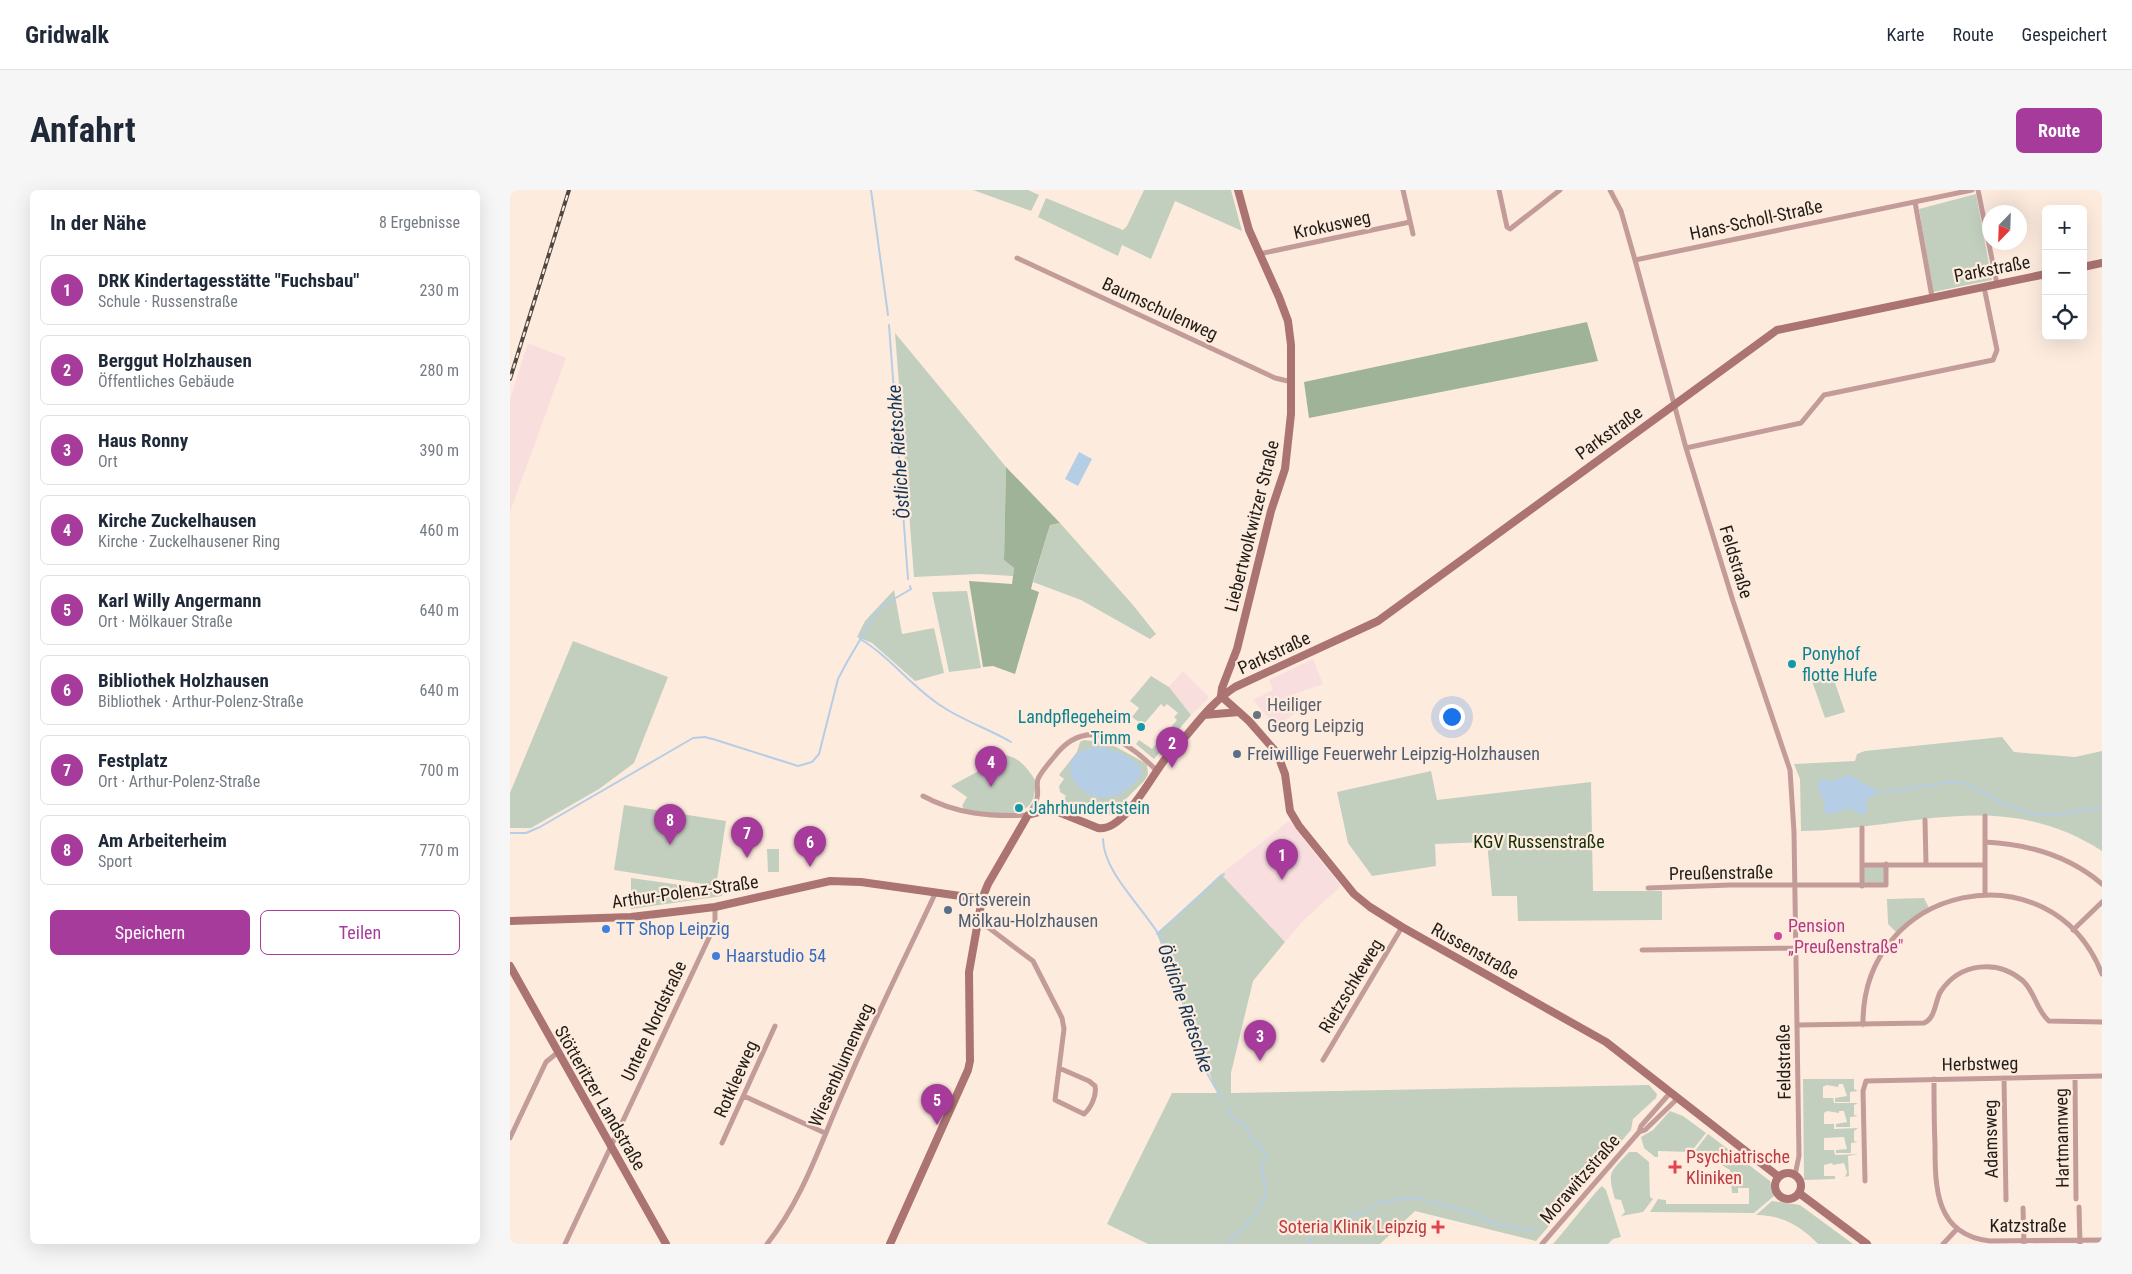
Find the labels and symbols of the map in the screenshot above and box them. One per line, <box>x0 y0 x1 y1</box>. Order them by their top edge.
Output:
street label: Hans-Scholl-Straße <box>1687 195 1824 244</box>
north arrow <box>1982 205 2027 250</box>
street label: Krokusweg <box>1291 206 1372 243</box>
street label: Parkstraße <box>1952 251 2032 286</box>
street label: Baumschulenweg <box>1099 273 1221 344</box>
water label: Östliche Rietschke <box>882 384 915 520</box>
street label: Parkstraße <box>1571 401 1646 464</box>
street label: Liebertwolkwitzer Straße <box>1220 438 1283 614</box>
street label: Feldstraße <box>1715 523 1757 601</box>
street label: Parkstraße <box>1234 627 1313 678</box>
place label: Ponyhof flotte Hufe <box>1802 643 1877 685</box>
marker: Ponyhof flotte Hufe <box>1786 658 1798 670</box>
place label: Heiliger Georg Leipzig <box>1267 694 1364 736</box>
your location <box>1439 704 1465 730</box>
place label: Landpflegeheim Timm <box>1018 706 1131 748</box>
marker: Heiliger Georg Leipzig <box>1251 709 1263 721</box>
marker: Landpflegeheim Timm <box>1135 721 1147 733</box>
pin: 2 <box>1156 727 1188 768</box>
place label: Freiwillige Feuerwehr Leipzig-Holzhausen <box>1247 743 1540 764</box>
pin: 4 <box>975 746 1007 787</box>
marker: Freiwillige Feuerwehr Leipzig-Holzhausen <box>1231 748 1243 760</box>
place label: Jahrhundertstein <box>1029 797 1150 818</box>
marker: Jahrhundertstein <box>1013 802 1025 814</box>
pin: 8 <box>654 804 686 845</box>
pin: 7 <box>731 817 763 858</box>
pin: 6 <box>794 826 826 867</box>
park label: KGV Russenstraße <box>1473 831 1605 852</box>
pin: 1 <box>1266 839 1298 880</box>
street label: Preußenstraße <box>1669 861 1773 884</box>
street label: Arthur-Polenz-Straße <box>610 871 760 912</box>
place label: Ortsverein Mölkau-Holzhausen <box>958 889 1098 931</box>
marker: Ortsverein Mölkau-Holzhausen <box>942 904 954 916</box>
place label: Pension „Preußenstraße" <box>1788 915 1904 957</box>
place label: TT Shop Leipzig <box>616 918 730 939</box>
street label: Russenstraße <box>1428 918 1523 983</box>
marker: TT Shop Leipzig <box>600 923 612 935</box>
marker: Pension „Preußenstraße" <box>1772 930 1784 942</box>
street label: Rietzschkeweg <box>1314 935 1387 1037</box>
water label: Östliche Rietschke <box>1153 941 1218 1075</box>
place label: Haarstudio 54 <box>726 945 826 966</box>
marker: Haarstudio 54 <box>710 950 722 962</box>
street label: Untere Nordstraße <box>617 957 691 1084</box>
street label: Wiesenblumenweg <box>804 1000 877 1130</box>
pin: 3 <box>1244 1020 1276 1061</box>
street label: Stötteritzer Landstraße <box>551 1022 650 1174</box>
street label: Feldstraße <box>1772 1024 1795 1100</box>
street label: Rotkleeweg <box>709 1037 762 1121</box>
street label: Herbstweg <box>1942 1052 2018 1075</box>
pin: 5 <box>921 1084 953 1125</box>
street label: Hartmannweg <box>2050 1088 2073 1188</box>
street label: Adamsweg <box>1979 1099 2002 1179</box>
street label: Morawitzstraße <box>1535 1130 1624 1227</box>
place label: Psychiatrische Kliniken <box>1686 1146 1790 1188</box>
marker: Psychiatrische Kliniken <box>1668 1160 1682 1174</box>
street label: Katzstraße <box>1990 1215 2066 1236</box>
place label: Soteria Klinik Leipzig <box>1279 1216 1427 1237</box>
marker: Soteria Klinik Leipzig <box>1431 1220 1445 1234</box>

